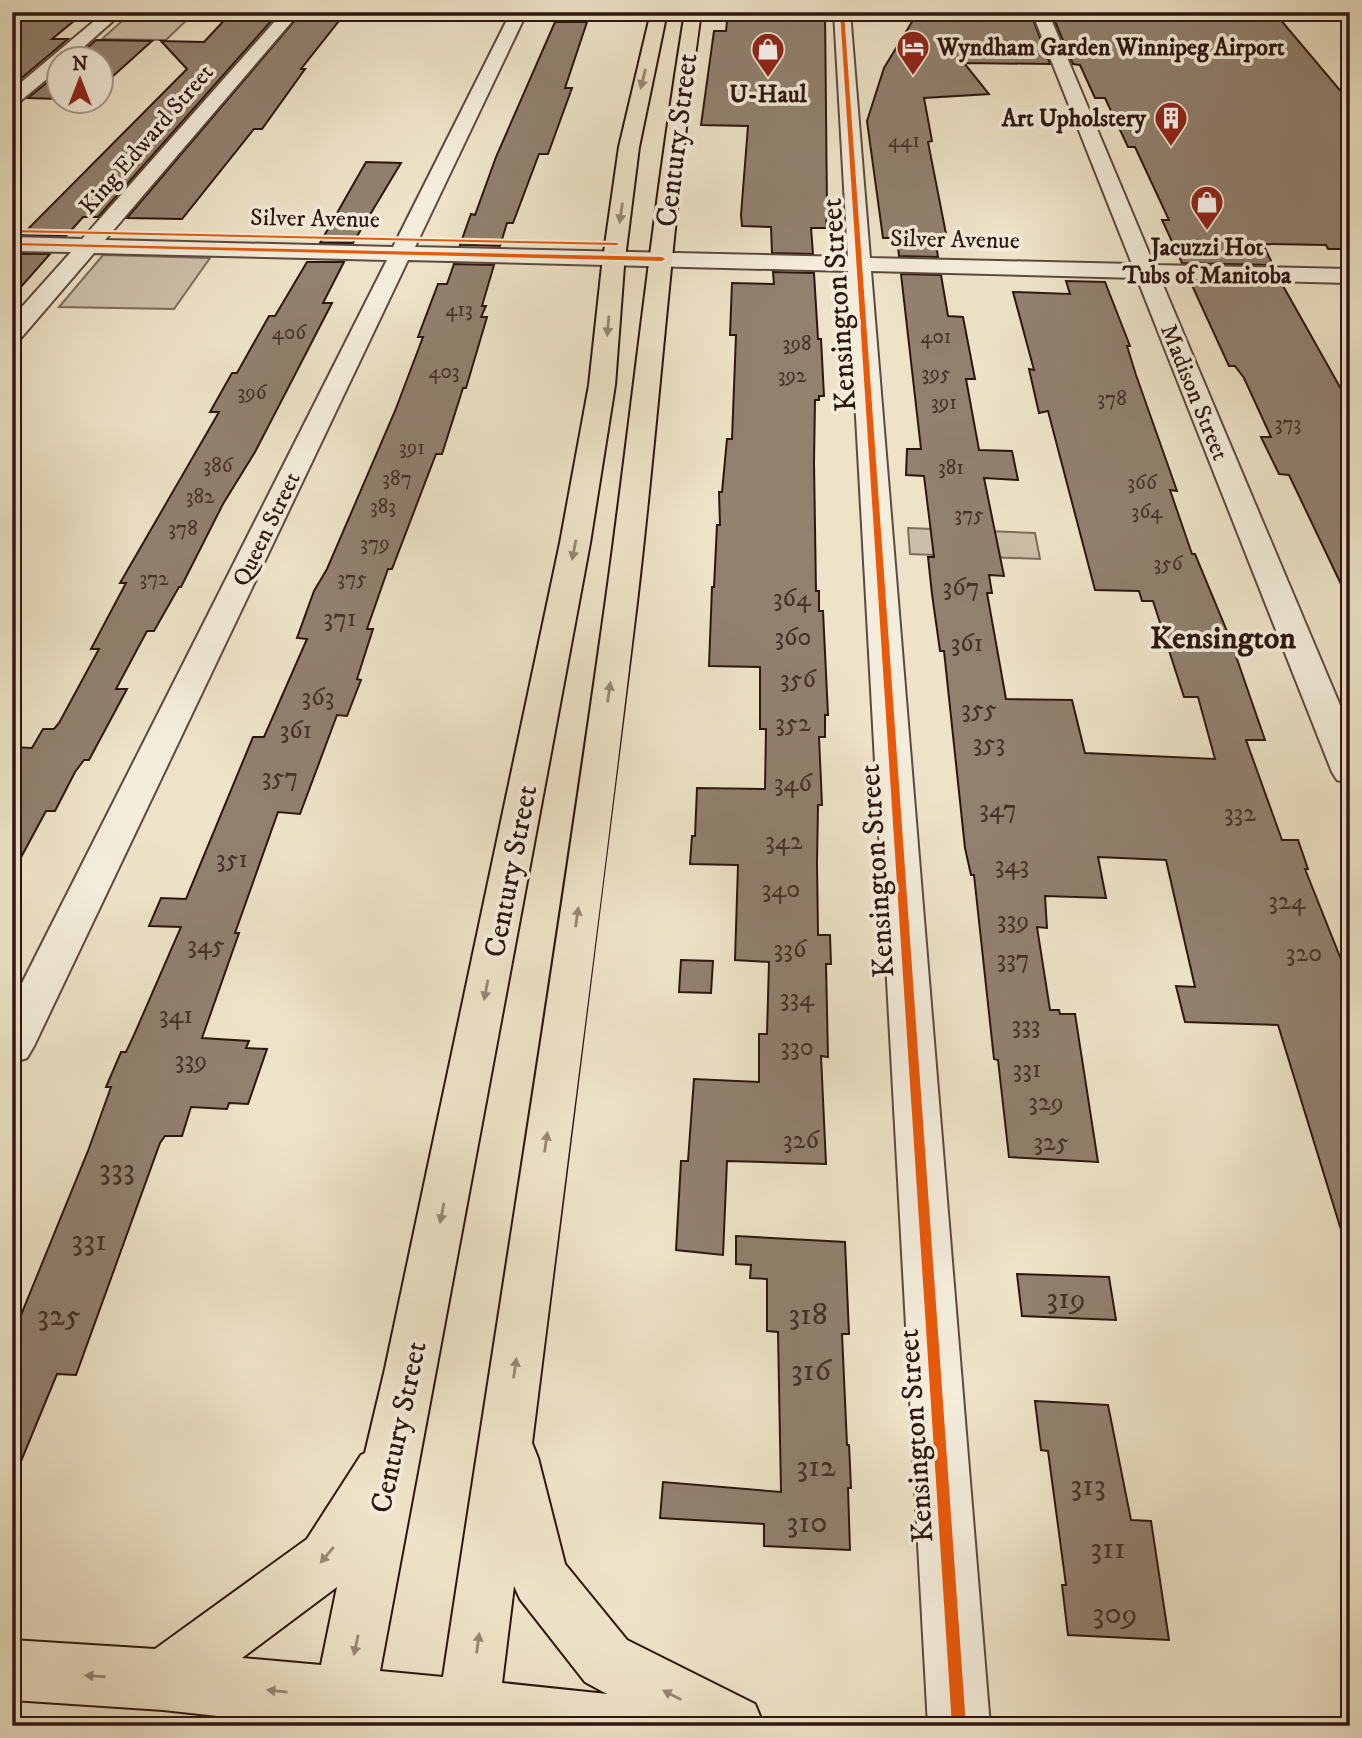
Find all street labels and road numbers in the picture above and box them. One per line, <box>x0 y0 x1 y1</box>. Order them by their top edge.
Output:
street label: Century Street <box>648 51 707 229</box>
street label: King Edward Street <box>73 58 220 221</box>
street label: Kensington Street <box>814 197 865 413</box>
street label: Silver Avenue <box>250 203 380 235</box>
street label: Silver Avenue <box>890 224 1020 256</box>
street label: Madison Street <box>1153 320 1235 465</box>
street label: Queen Street <box>226 467 308 592</box>
street label: Kensington Street <box>852 763 903 979</box>
street label: Century Street <box>477 782 546 961</box>
street label: Kensington Street <box>891 1328 942 1544</box>
street label: Century Street <box>363 1338 436 1517</box>

